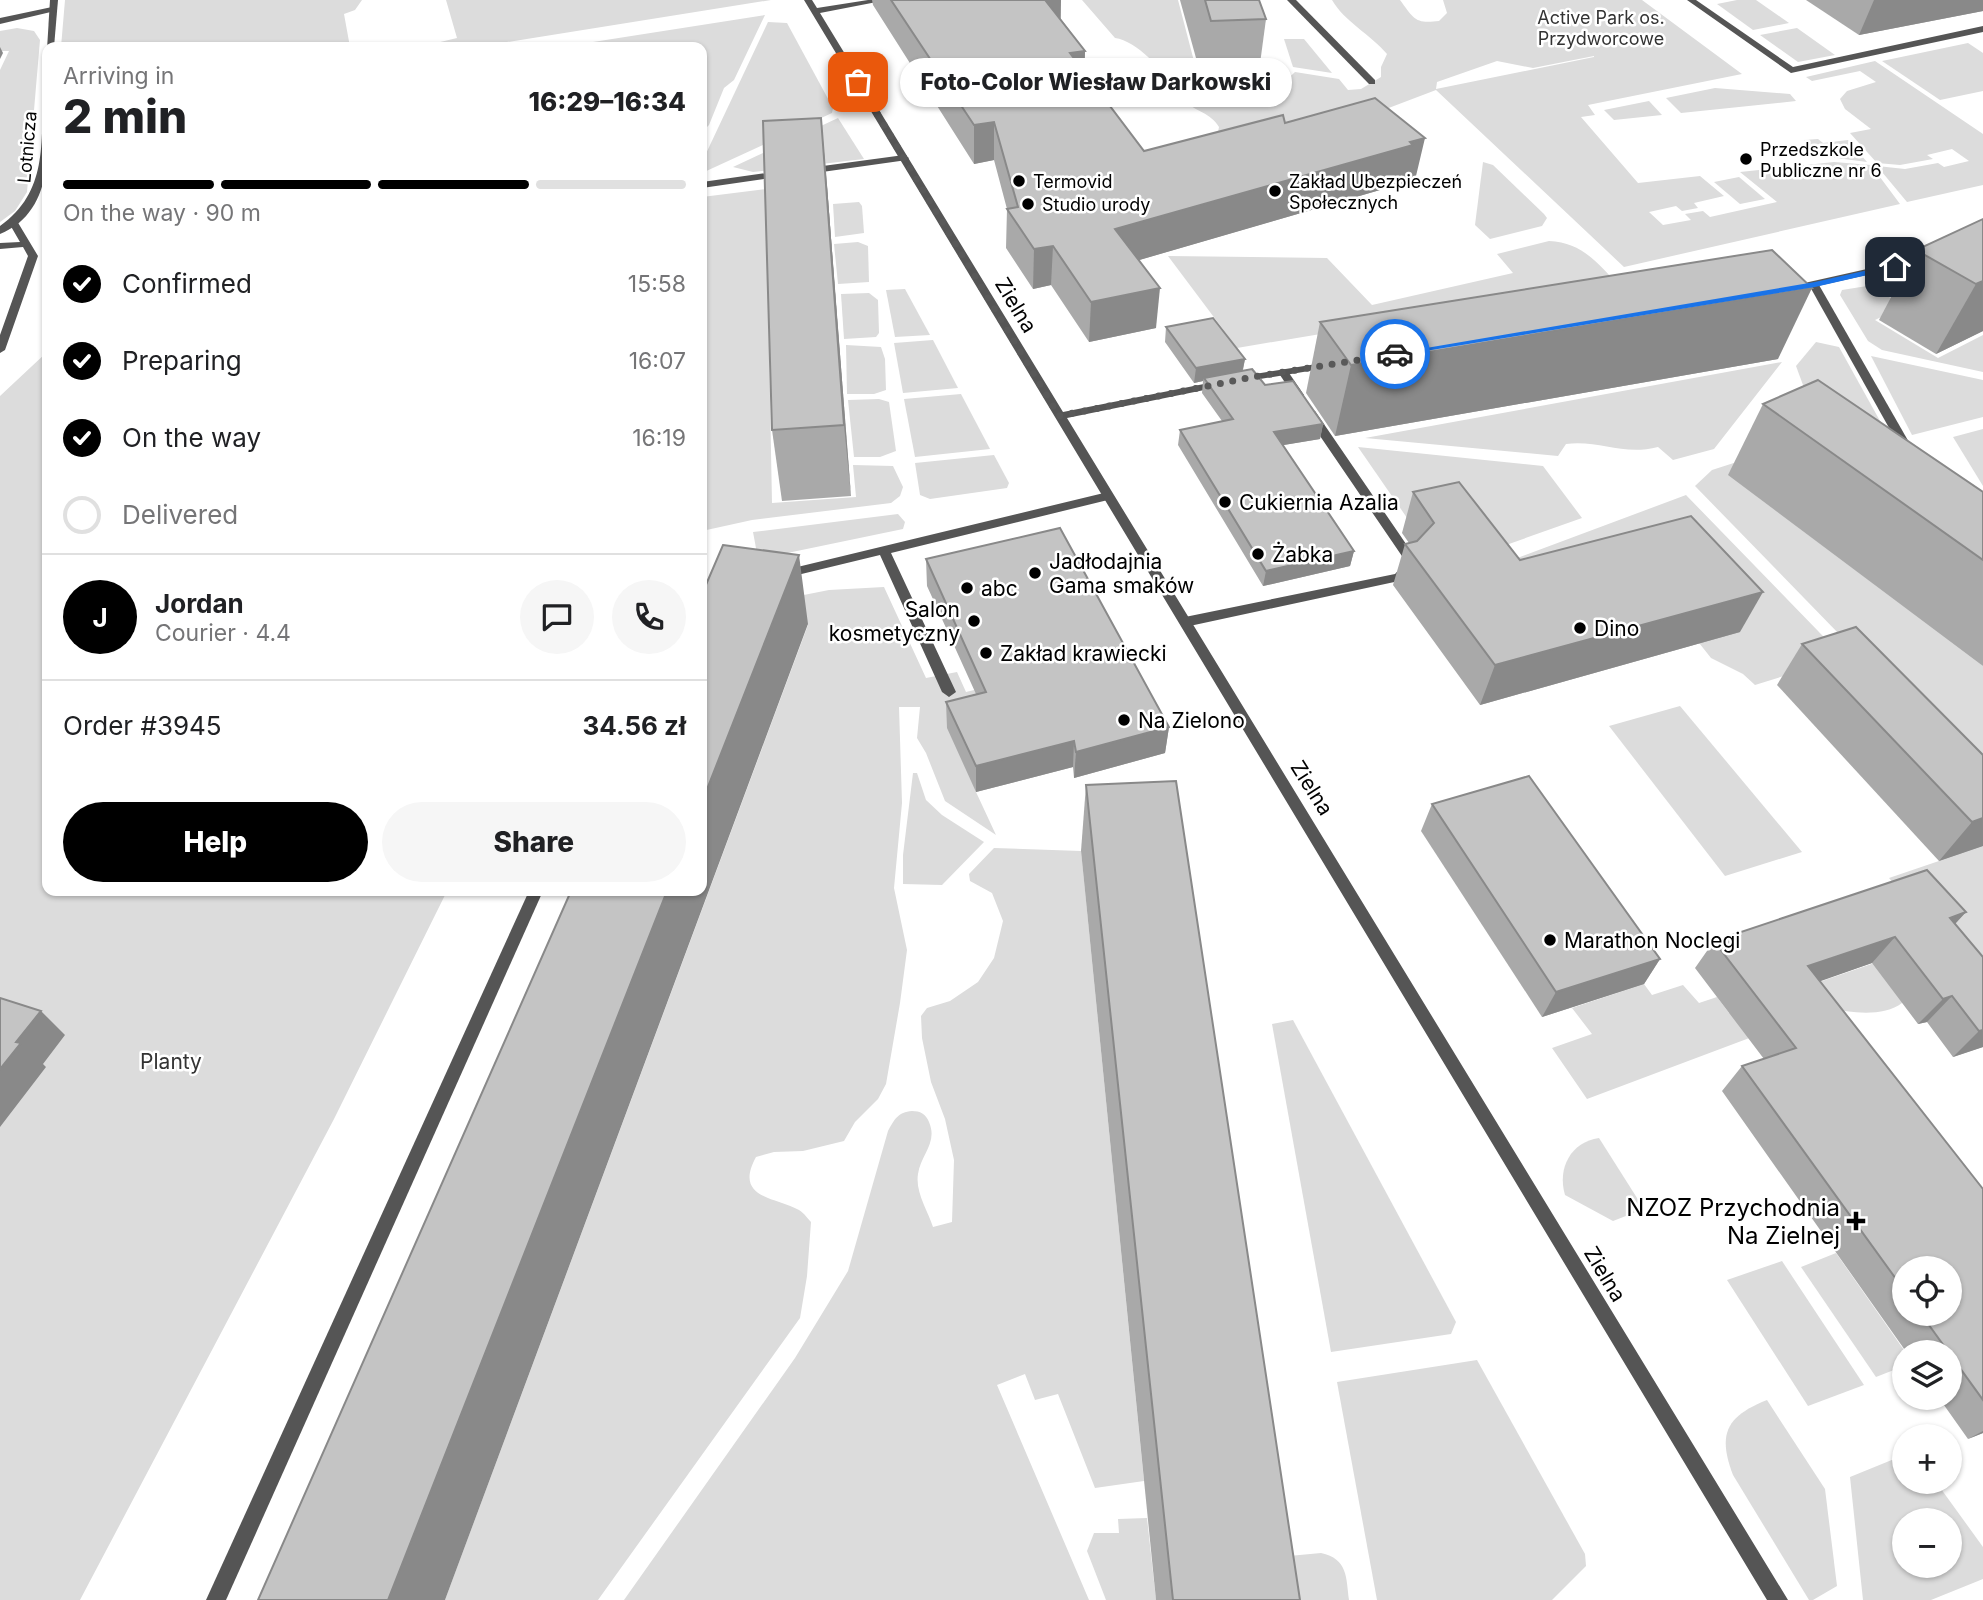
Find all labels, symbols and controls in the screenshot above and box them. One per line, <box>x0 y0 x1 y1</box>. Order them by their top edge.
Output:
park label: Active Park os. Przydworcowe <box>1537 7 1665 49</box>
pin <box>828 52 888 112</box>
callout: Foto-Color Wiesław Darkowski <box>900 57 1292 106</box>
text: Arriving in <box>63 62 174 90</box>
icon: bag <box>839 63 877 101</box>
text: Foto-Color Wiesław Darkowski <box>921 68 1271 96</box>
text: 16:29–16:34 <box>529 86 686 117</box>
text: 2 min <box>63 88 187 144</box>
street label: Lotnicza <box>13 110 41 184</box>
place label: Przedszkole Publiczne nr 6 <box>1760 139 1882 181</box>
marker: Przedszkole Publiczne nr 6 <box>1738 151 1754 167</box>
place label: Termovid <box>1033 171 1112 192</box>
place label: Zakład Ubezpieczeń Społecznych <box>1289 171 1462 213</box>
marker: Termovid <box>1011 173 1027 189</box>
marker: Zakład Ubezpieczeń Społecznych <box>1267 183 1283 199</box>
place label: Studio urody <box>1042 194 1150 215</box>
marker: Studio urody <box>1020 196 1036 212</box>
text: On the way · 90 m <box>63 199 261 227</box>
pin <box>1865 237 1925 297</box>
icon: home <box>1876 248 1914 286</box>
icon: check <box>63 265 101 303</box>
text: Confirmed <box>122 268 252 299</box>
text: 15:58 <box>628 270 686 298</box>
street label: Zielna <box>990 273 1042 337</box>
courier <box>1360 319 1430 389</box>
icon: car <box>1376 335 1414 373</box>
icon: check <box>63 342 101 380</box>
text: Preparing <box>122 345 242 376</box>
text: 16:07 <box>629 347 686 375</box>
icon: check <box>63 419 101 457</box>
text: On the way <box>122 422 261 453</box>
text: 16:19 <box>632 424 686 452</box>
place label: Cukiernia Azalia <box>1239 490 1399 515</box>
marker: Cukiernia Azalia <box>1217 494 1233 510</box>
text: Delivered <box>122 499 238 530</box>
place label: Żabka <box>1272 541 1333 567</box>
marker: Żabka <box>1250 546 1266 562</box>
place label: Jadłodajnia Gama smaków <box>1049 549 1194 598</box>
marker: Jadłodajnia Gama smaków <box>1027 565 1043 581</box>
place label: abc <box>981 576 1018 601</box>
button: chat <box>520 580 594 654</box>
button: phone <box>612 580 686 654</box>
marker: abc <box>959 580 975 596</box>
text: Jordan <box>155 588 244 619</box>
place label: Salon kosmetyczny <box>829 597 960 646</box>
text: J <box>92 602 108 633</box>
marker: Salon kosmetyczny <box>966 613 982 629</box>
place label: Dino <box>1594 616 1639 641</box>
text: Courier · 4.4 <box>155 619 291 647</box>
marker: Dino <box>1572 620 1588 636</box>
place label: Zakład krawiecki <box>1000 641 1167 666</box>
marker: Zakład krawiecki <box>978 645 994 661</box>
place label: Na Zielono <box>1138 708 1245 733</box>
text: Order #3945 <box>63 710 222 741</box>
text: 34.56 zł <box>582 710 686 741</box>
marker: Na Zielono <box>1116 712 1132 728</box>
street label: Zielna <box>1286 756 1338 820</box>
button: Help <box>63 802 368 882</box>
button: Share <box>382 802 686 882</box>
place label: Marathon Noclegi <box>1564 928 1740 953</box>
marker: Marathon Noclegi <box>1542 932 1558 948</box>
park label: Planty <box>140 1049 202 1074</box>
place label: NZOZ Przychodnia Na Zielnej <box>1626 1193 1840 1250</box>
marker: NZOZ Przychodnia Na Zielnej <box>1846 1211 1866 1231</box>
street label: Zielna <box>1579 1242 1631 1306</box>
map controls <box>1892 1256 1962 1578</box>
button: locate <box>1892 1256 1962 1326</box>
button: layers <box>1892 1340 1962 1410</box>
button: + <box>1892 1424 1962 1494</box>
button: − <box>1892 1508 1962 1578</box>

